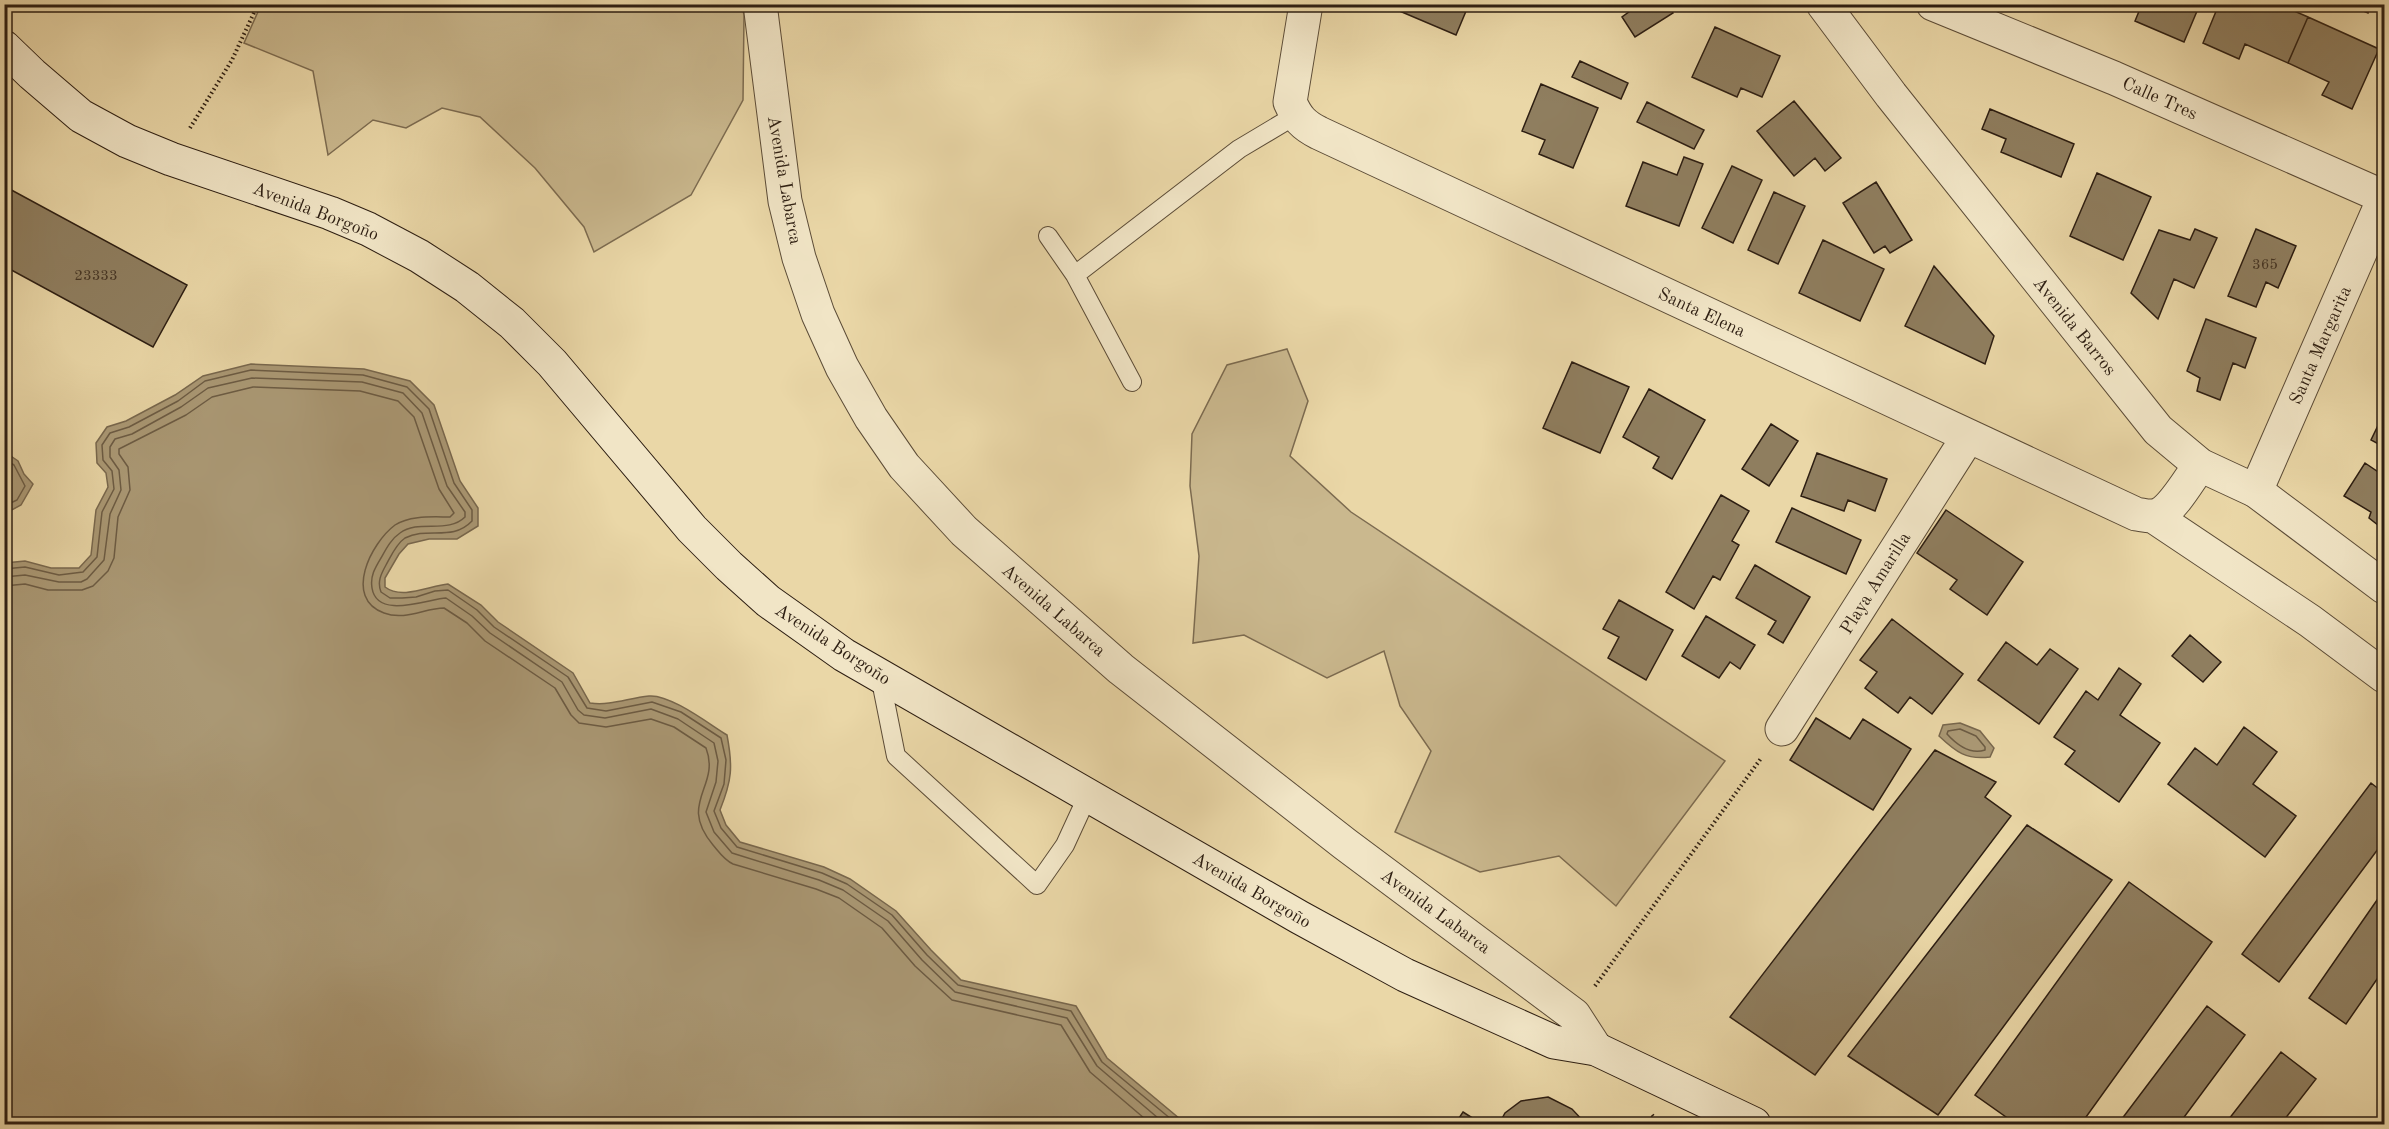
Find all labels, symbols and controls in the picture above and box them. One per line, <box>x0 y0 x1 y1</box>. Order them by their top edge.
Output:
street label: Calle Tres <box>2119 74 2200 124</box>
street label: Avenida Labarca <box>764 114 804 246</box>
street label: Avenida Borgoño <box>250 180 381 244</box>
house number: 365 <box>2252 258 2278 273</box>
house number: 23333 <box>74 269 118 284</box>
street label: Avenida Barros <box>2029 274 2119 379</box>
street label: Santa Margarita <box>2287 283 2355 407</box>
street label: Santa Elena <box>1655 285 1748 341</box>
street label: Playa Amarilla <box>1837 529 1914 638</box>
street label: Avenida Labarca <box>998 561 1109 660</box>
street label: Avenida Borgoño <box>772 601 893 689</box>
street label: Avenida Borgoño <box>1189 850 1314 932</box>
street label: Avenida Labarca <box>1377 866 1494 958</box>

